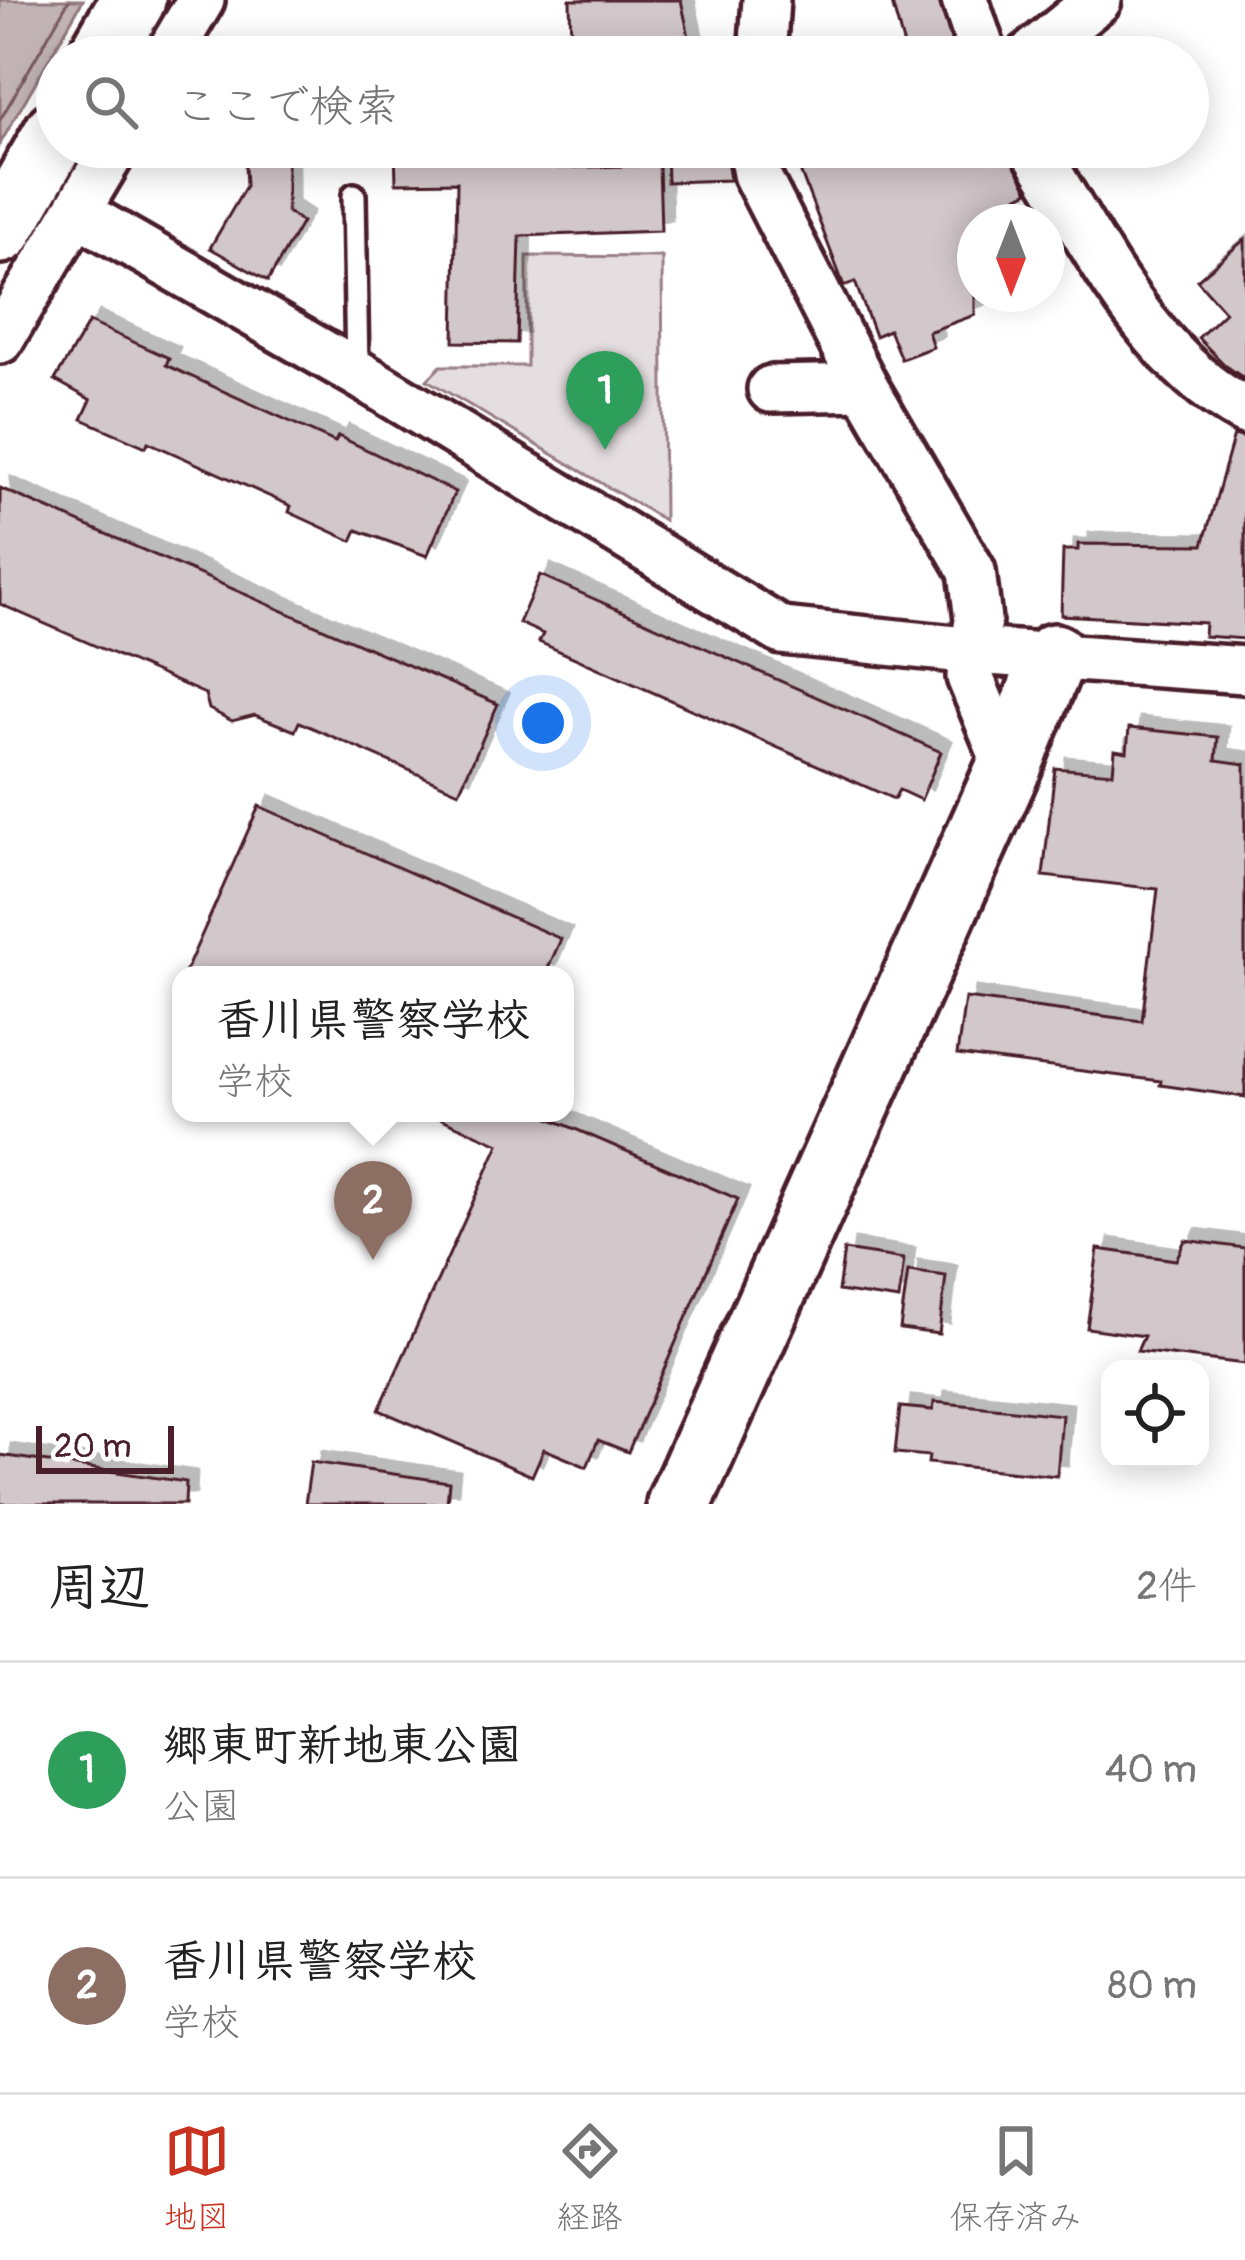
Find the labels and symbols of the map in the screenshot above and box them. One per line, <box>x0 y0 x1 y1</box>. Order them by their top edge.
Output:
north arrow <box>957 204 1065 312</box>
pin: 1 <box>566 351 644 450</box>
your location <box>513 693 573 753</box>
pin: 2 <box>334 1161 412 1260</box>
scale bar <box>36 1420 174 1473</box>

